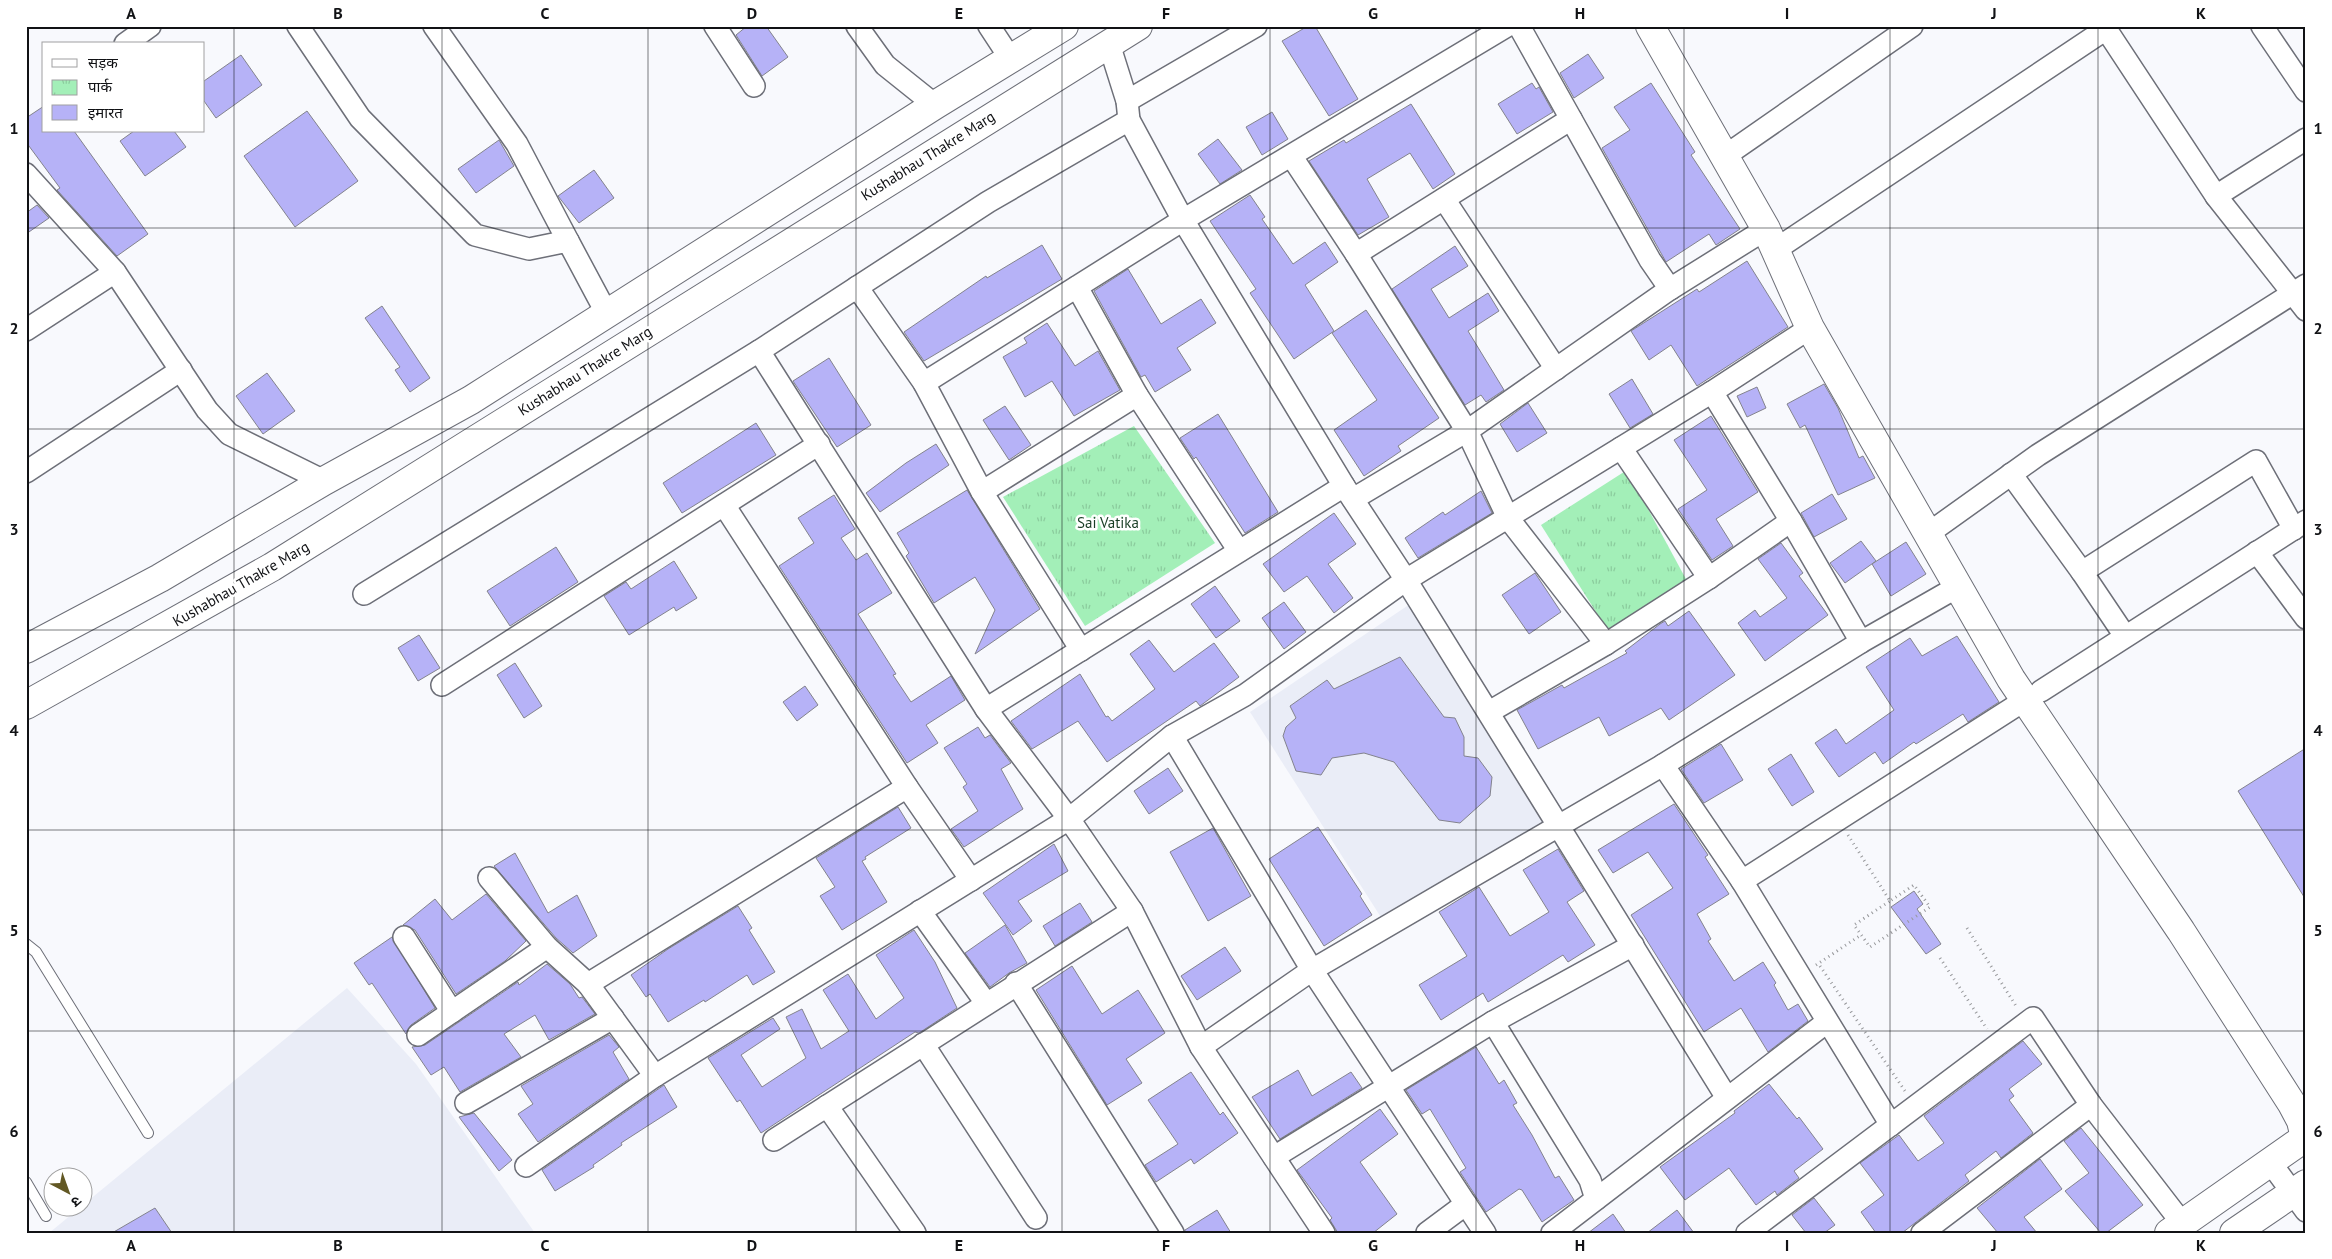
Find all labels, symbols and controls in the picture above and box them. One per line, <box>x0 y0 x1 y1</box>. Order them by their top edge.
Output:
text: A <box>126 3 136 23</box>
text: B <box>333 3 343 23</box>
text: C <box>541 3 550 23</box>
text: D <box>747 3 757 23</box>
text: E <box>955 3 963 23</box>
text: F <box>1162 3 1170 23</box>
text: G <box>1368 3 1378 23</box>
text: H <box>1575 3 1585 23</box>
text: I <box>1785 3 1789 23</box>
text: J <box>1990 3 1997 23</box>
text: K <box>2196 3 2206 23</box>
legend <box>42 42 205 132</box>
text: सड़क <box>88 53 118 72</box>
text: पार्क <box>88 77 112 96</box>
text: इमारत <box>88 103 123 122</box>
street label: Kushabhau Thakre Marg <box>857 107 998 205</box>
text: 1 <box>9 118 19 138</box>
text: 1 <box>2313 118 2323 138</box>
text: 2 <box>9 318 19 338</box>
text: 2 <box>2313 318 2323 338</box>
street label: Kushabhau Thakre Marg <box>514 322 655 420</box>
park label: Sai Vatika <box>1077 513 1139 532</box>
text: 3 <box>9 519 19 539</box>
text: 3 <box>2313 519 2323 539</box>
street label: Kushabhau Thakre Marg <box>169 537 312 630</box>
text: 4 <box>9 720 19 740</box>
text: 4 <box>2313 720 2323 740</box>
text: 5 <box>9 920 19 940</box>
text: 5 <box>2313 920 2323 940</box>
text: 6 <box>9 1121 19 1141</box>
text: 6 <box>2313 1121 2323 1141</box>
north arrow <box>42 1166 92 1216</box>
text: उ <box>67 1192 86 1212</box>
text: A <box>126 1235 136 1255</box>
text: B <box>333 1235 343 1255</box>
text: C <box>541 1235 550 1255</box>
text: D <box>747 1235 757 1255</box>
text: E <box>955 1235 963 1255</box>
text: F <box>1162 1235 1170 1255</box>
text: G <box>1368 1235 1378 1255</box>
text: H <box>1575 1235 1585 1255</box>
text: I <box>1785 1235 1789 1255</box>
text: J <box>1990 1235 1997 1255</box>
text: K <box>2196 1235 2206 1255</box>

